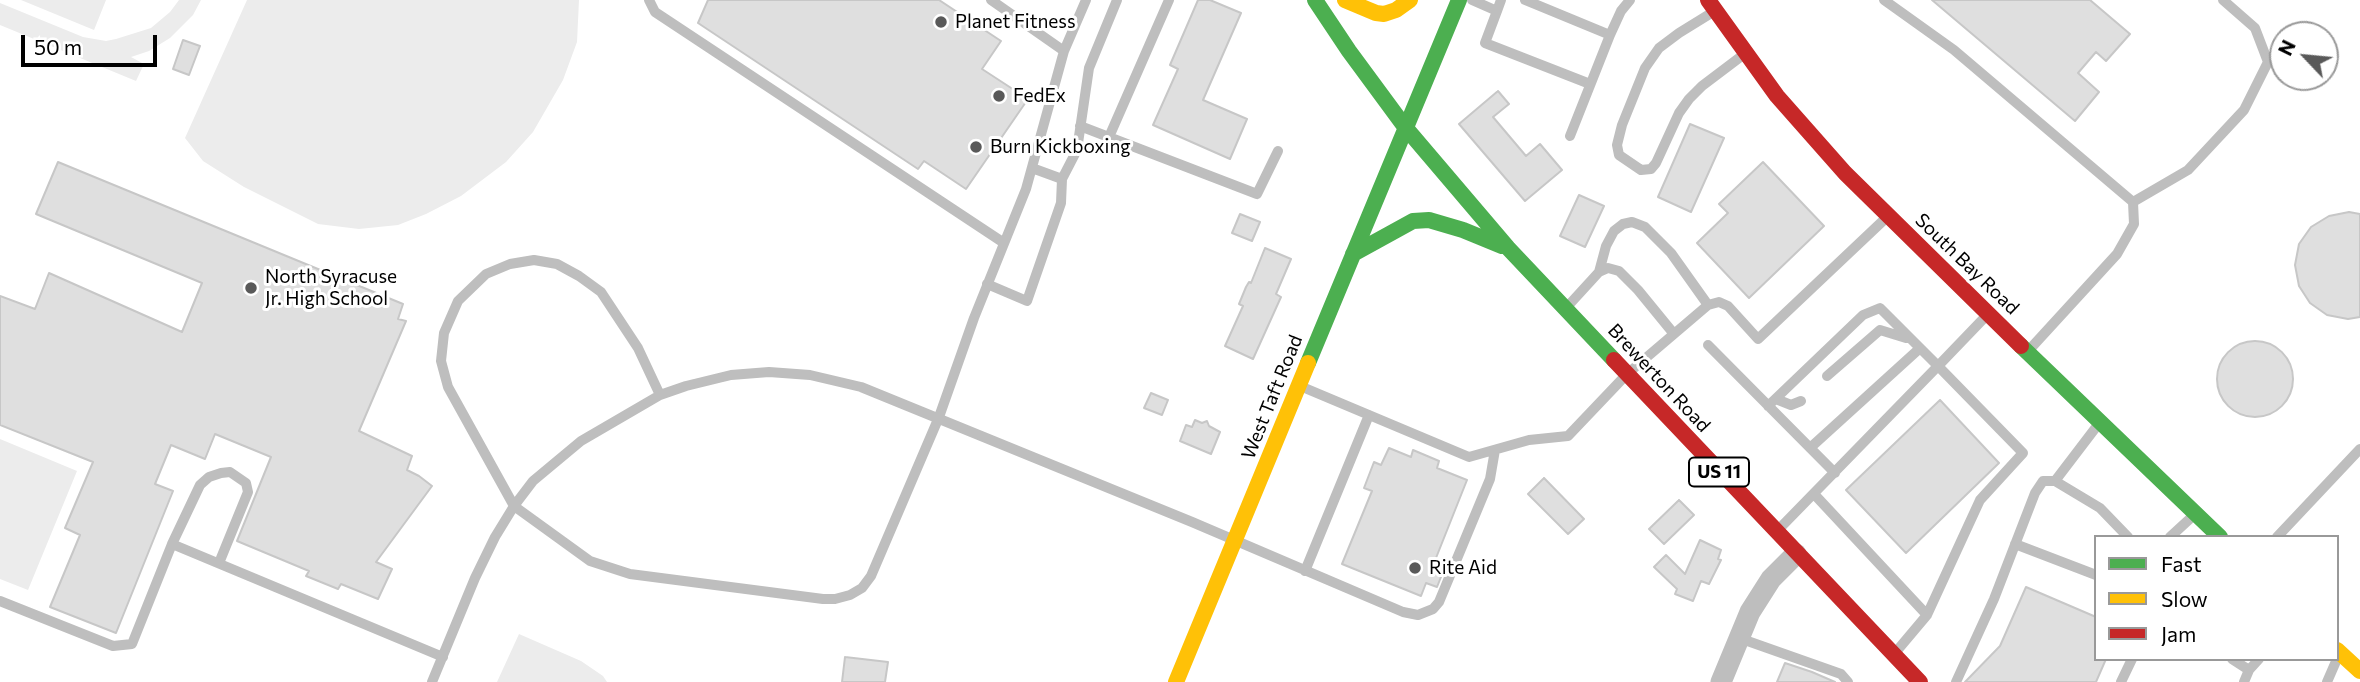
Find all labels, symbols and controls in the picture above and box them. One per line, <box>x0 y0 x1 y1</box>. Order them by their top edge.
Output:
place label: Planet Fitness <box>955 11 1076 33</box>
marker: Planet Fitness <box>933 14 949 30</box>
scale bar <box>24 21 161 65</box>
north arrow <box>2269 21 2339 91</box>
text: 50 m <box>34 34 82 59</box>
text: N <box>2273 36 2300 59</box>
place label: FedEx <box>1013 85 1066 107</box>
marker: FedEx <box>991 88 1007 104</box>
place label: Burn Kickboxing <box>990 136 1131 158</box>
marker: Burn Kickboxing <box>968 139 984 155</box>
street label: South Bay Road <box>1910 209 2024 319</box>
place label: North Syracuse Jr. High School <box>265 266 397 310</box>
marker: North Syracuse Jr. High School <box>243 280 259 296</box>
street label: Brewerton Road <box>1603 319 1715 437</box>
street label: West Taft Road <box>1237 332 1307 462</box>
road number: US 11 <box>1689 458 1749 486</box>
legend <box>2094 535 2339 661</box>
text: Fast <box>2161 551 2202 576</box>
place label: Rite Aid <box>1429 557 1497 579</box>
marker: Rite Aid <box>1407 560 1423 576</box>
text: Slow <box>2161 586 2208 611</box>
text: Jam <box>2161 621 2196 646</box>

